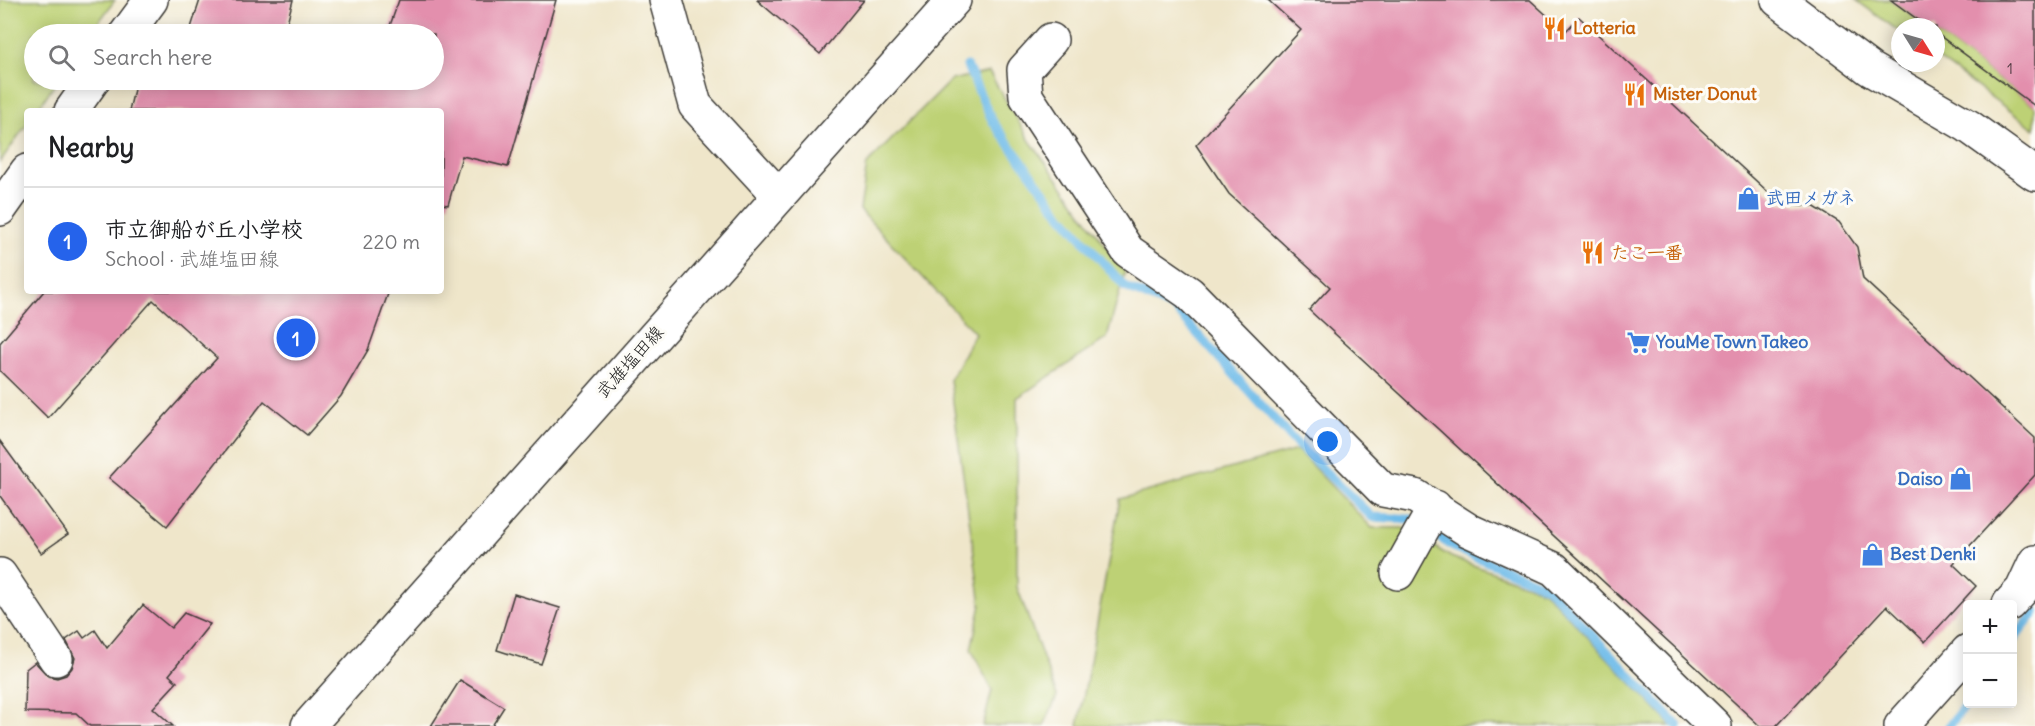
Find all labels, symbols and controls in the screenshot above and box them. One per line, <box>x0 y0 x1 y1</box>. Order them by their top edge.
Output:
restaurant icon: Lotteria <box>1542 15 1568 41</box>
place label: Lotteria <box>1573 16 1636 39</box>
north arrow <box>1891 18 1945 72</box>
search box <box>24 24 444 90</box>
icon: search <box>45 41 78 74</box>
text: Search here <box>93 43 212 71</box>
house number: 1 <box>2007 59 2013 78</box>
restaurant icon: Mister Donut <box>1622 81 1648 107</box>
place label: Mister Donut <box>1653 82 1758 105</box>
text: Nearby <box>48 131 134 164</box>
shop icon: 武田メガネ <box>1735 185 1761 211</box>
place label: 武田メガネ <box>1766 186 1856 209</box>
text: 市立御船が丘小学校 <box>105 215 303 243</box>
text: 1 <box>64 229 71 254</box>
text: 220 m <box>363 229 420 254</box>
restaurant icon: たこ一番 <box>1580 240 1606 266</box>
place label: たこ一番 <box>1611 241 1683 264</box>
text: School · 武雄塩田線 <box>105 246 279 271</box>
pin: 1 <box>276 316 316 360</box>
street label: 武雄塩田線 <box>591 321 668 403</box>
supermarket icon: YouMe Town Takeo <box>1625 329 1651 355</box>
place label: YouMe Town Takeo <box>1655 330 1808 353</box>
your location <box>1313 427 1342 456</box>
shop icon: Daiso <box>1948 466 1974 492</box>
place label: Daiso <box>1898 467 1943 490</box>
shop icon: Best Denki <box>1859 541 1885 567</box>
place label: Best Denki <box>1890 542 1976 565</box>
map controls <box>1963 600 2017 708</box>
button: + <box>1963 600 2017 654</box>
button: − <box>1963 654 2017 708</box>

